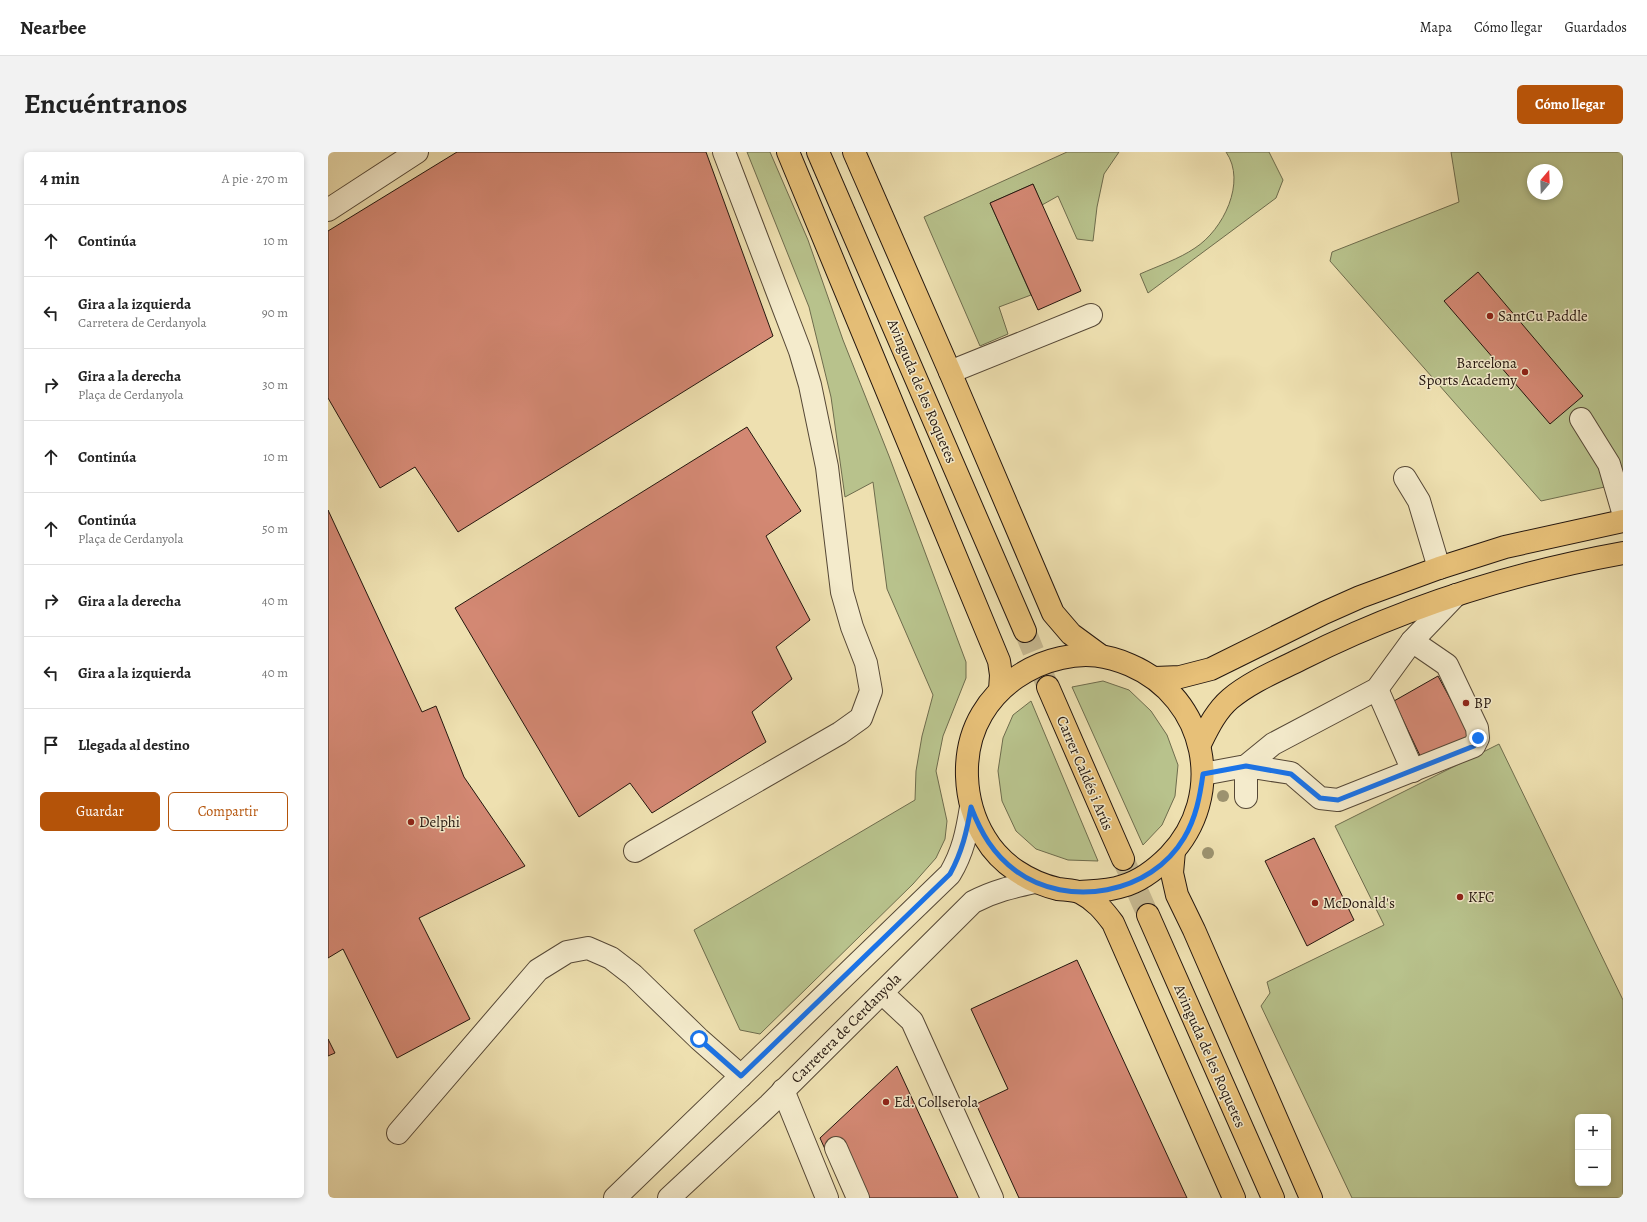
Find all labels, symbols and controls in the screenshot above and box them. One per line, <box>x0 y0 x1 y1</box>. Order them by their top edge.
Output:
text: Nearbee <box>20 15 86 41</box>
text: Mapa <box>1420 18 1452 37</box>
text: Cómo llegar <box>1474 18 1542 37</box>
text: Guardados <box>1564 18 1627 37</box>
text: Encuéntranos <box>24 85 188 123</box>
button: Cómo llegar <box>1517 85 1623 124</box>
north arrow <box>1527 164 1563 200</box>
text: 4 min <box>40 167 80 190</box>
text: A pie · 270 m <box>222 170 288 187</box>
icon: ahead <box>40 230 62 252</box>
text: Continúa <box>78 231 136 251</box>
text: 10 m <box>263 232 288 249</box>
text: Gira a la izquierda <box>78 294 191 314</box>
icon: left <box>40 302 62 324</box>
text: 90 m <box>262 304 288 321</box>
place label: SantCu Paddle <box>1498 306 1588 326</box>
marker: SantCu Paddle <box>1485 311 1495 321</box>
text: Carretera de Cerdanyola <box>78 314 207 331</box>
street label: Avinguda de les Roquetes <box>882 315 961 466</box>
place label: Barcelona Sports Academy <box>1419 353 1517 390</box>
text: Gira a la derecha <box>78 366 181 386</box>
marker: Barcelona Sports Academy <box>1520 367 1530 377</box>
icon: right <box>40 374 62 396</box>
text: 30 m <box>262 376 288 393</box>
text: Plaça de Cerdanyola <box>78 386 184 403</box>
icon: ahead <box>40 446 62 468</box>
text: Continúa <box>78 447 136 467</box>
text: 10 m <box>263 448 288 465</box>
text: Continúa <box>78 510 136 530</box>
icon: ahead <box>40 518 62 540</box>
text: 50 m <box>262 520 288 537</box>
text: Plaça de Cerdanyola <box>78 530 184 547</box>
icon: right <box>40 590 62 612</box>
text: Gira a la derecha <box>78 591 181 611</box>
text: 40 m <box>262 592 288 609</box>
icon: left <box>40 662 62 684</box>
text: Gira a la izquierda <box>78 663 191 683</box>
text: 40 m <box>262 664 288 681</box>
place label: BP <box>1474 693 1491 713</box>
marker: BP <box>1461 698 1471 708</box>
street label: Carrer Caldés i Arús <box>1052 713 1118 833</box>
route end <box>1469 729 1487 747</box>
icon: arrive <box>40 734 62 756</box>
text: Llegada al destino <box>78 735 190 755</box>
button: Guardar <box>40 792 160 831</box>
button: Compartir <box>168 792 288 831</box>
place label: Delphi <box>419 812 460 832</box>
marker: Delphi <box>406 817 416 827</box>
place label: KFC <box>1468 887 1494 907</box>
marker: KFC <box>1455 892 1465 902</box>
place label: McDonald's <box>1323 893 1395 913</box>
marker: McDonald's <box>1310 898 1320 908</box>
street label: Carretera de Cerdanyola <box>786 968 906 1088</box>
street label: Avinguda de les Roquetes <box>1169 980 1251 1131</box>
route start <box>690 1030 708 1048</box>
place label: Ed. Collserola <box>894 1092 978 1112</box>
marker: Ed. Collserola <box>881 1097 891 1107</box>
map controls <box>1575 1114 1611 1186</box>
button: + <box>1575 1114 1611 1150</box>
button: − <box>1575 1150 1611 1186</box>

